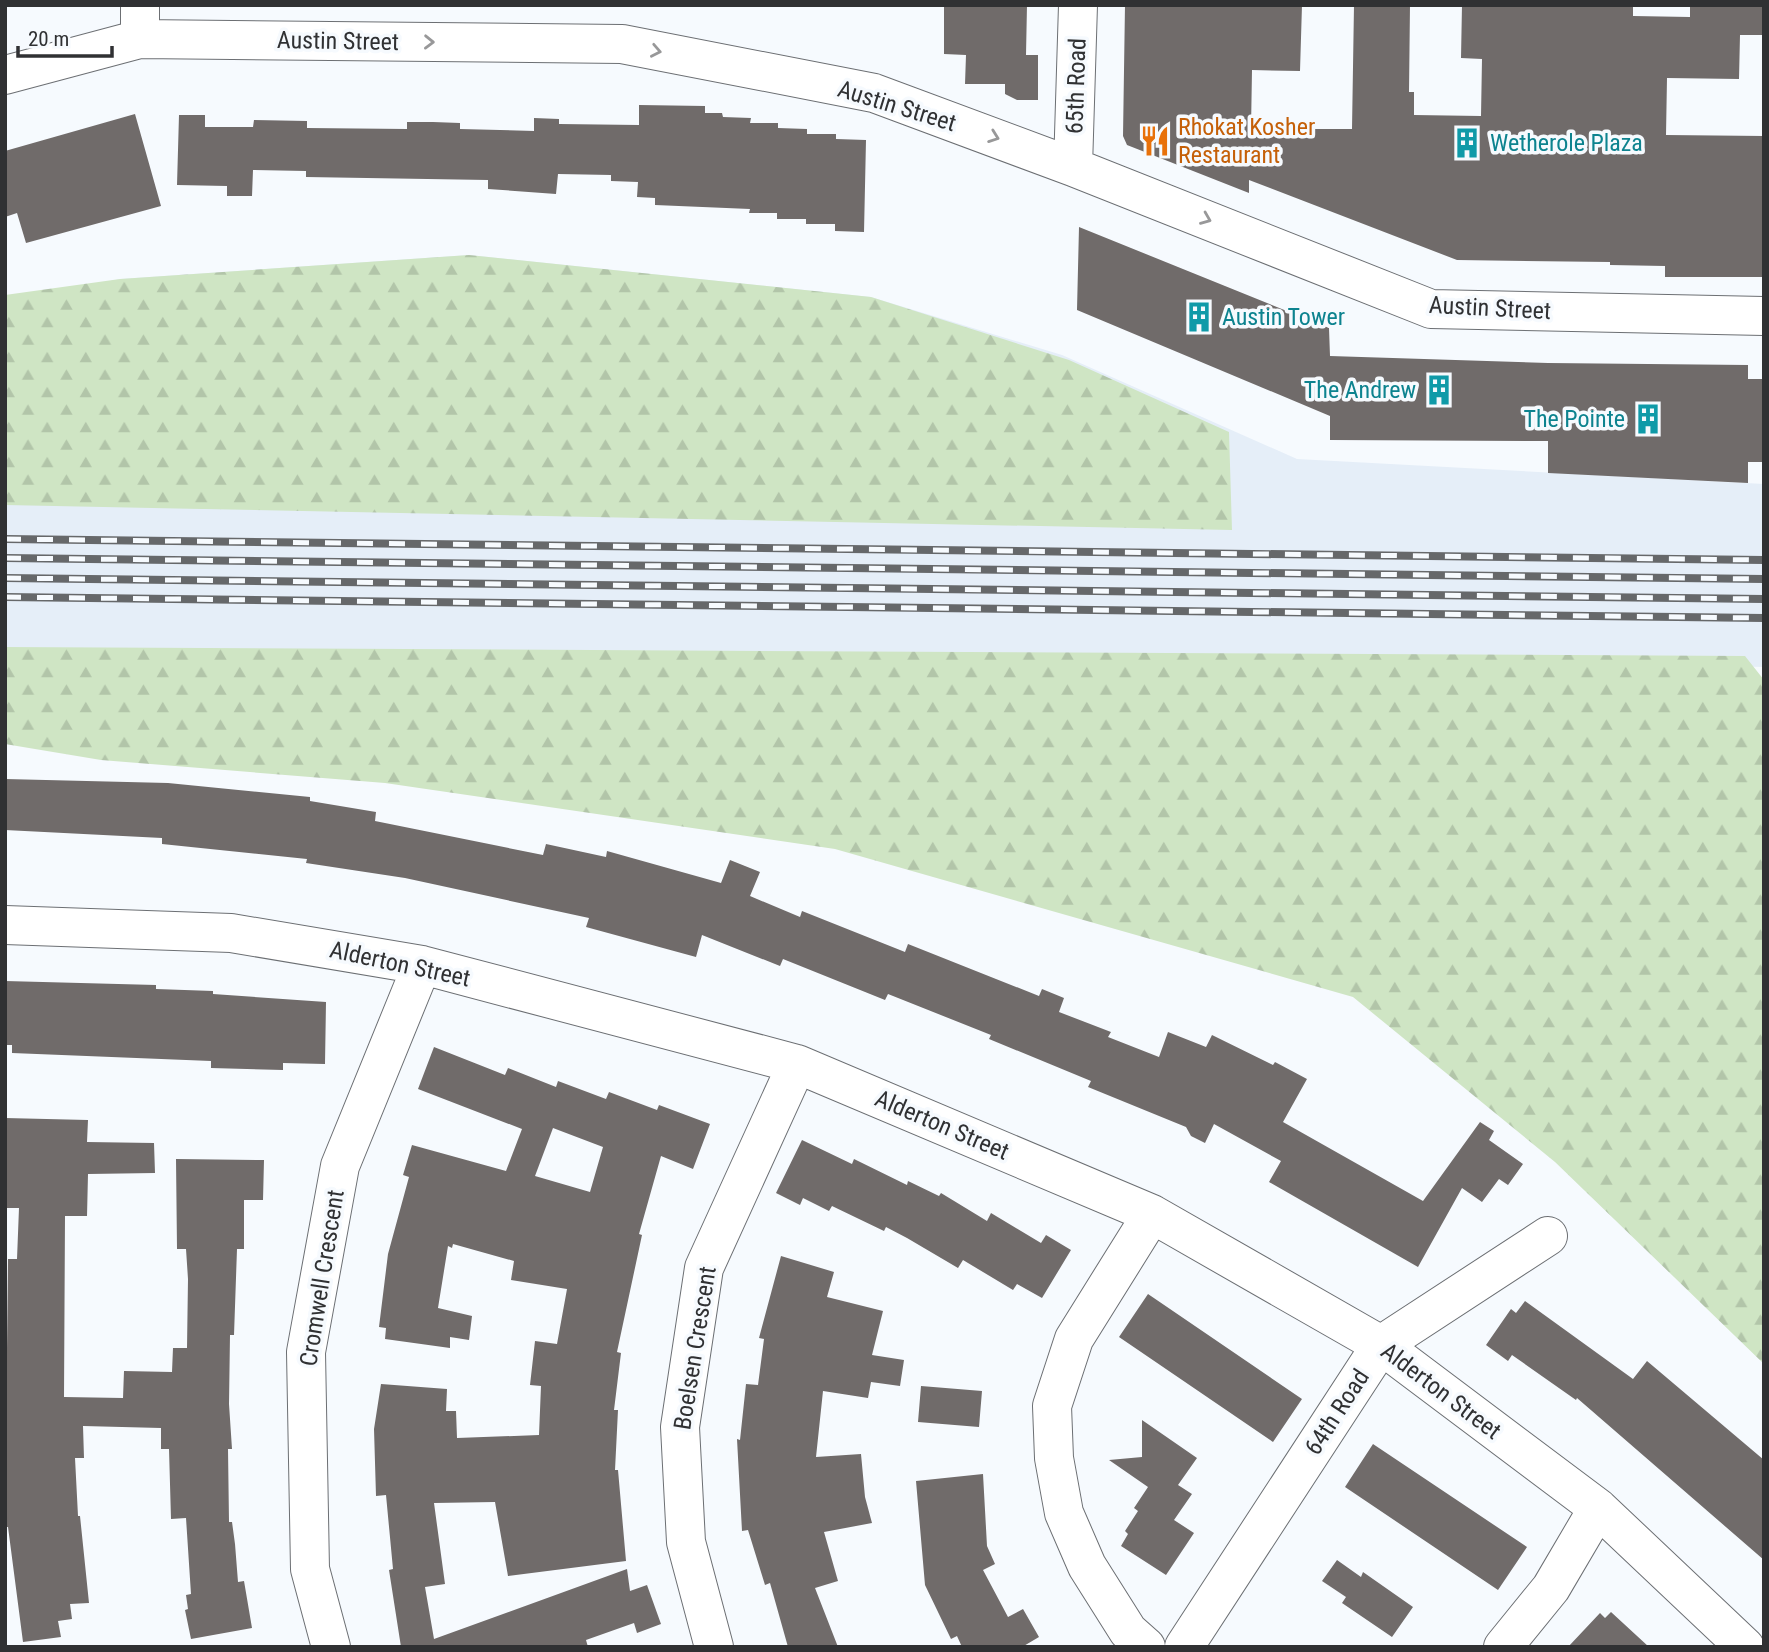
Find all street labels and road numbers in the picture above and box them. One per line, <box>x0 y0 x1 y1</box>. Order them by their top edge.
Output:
street label: Austin Street <box>277 26 399 56</box>
street label: 65th Road <box>1060 37 1092 135</box>
street label: Austin Street <box>834 75 960 137</box>
street label: Austin Street <box>1428 291 1552 325</box>
street label: Alderton Street <box>327 935 473 993</box>
street label: Alderton Street <box>871 1084 1013 1166</box>
street label: Cromwell Crescent <box>294 1188 350 1368</box>
street label: Boelsen Crescent <box>668 1264 722 1432</box>
street label: Alderton Street <box>1376 1337 1506 1445</box>
street label: 64th Road <box>1299 1364 1375 1460</box>

